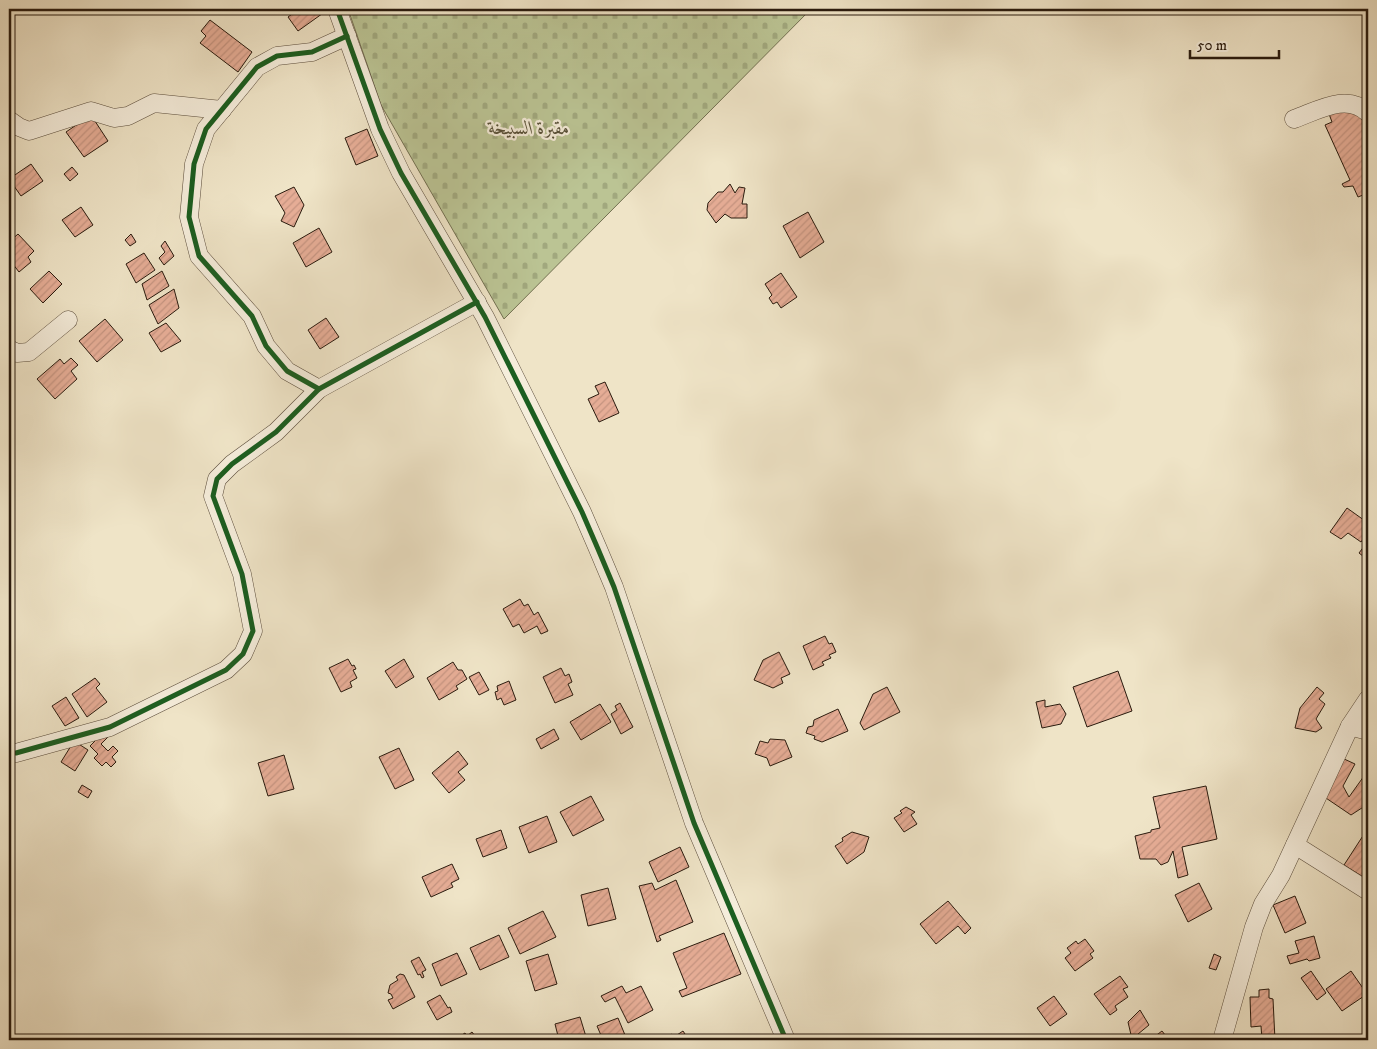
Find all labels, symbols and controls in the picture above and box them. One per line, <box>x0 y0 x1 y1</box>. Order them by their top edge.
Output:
scale bar <box>1190 28 1278 60</box>
text: 50 m <box>1197 36 1227 55</box>
park label: مقبرة السبيخة <box>486 117 570 140</box>

